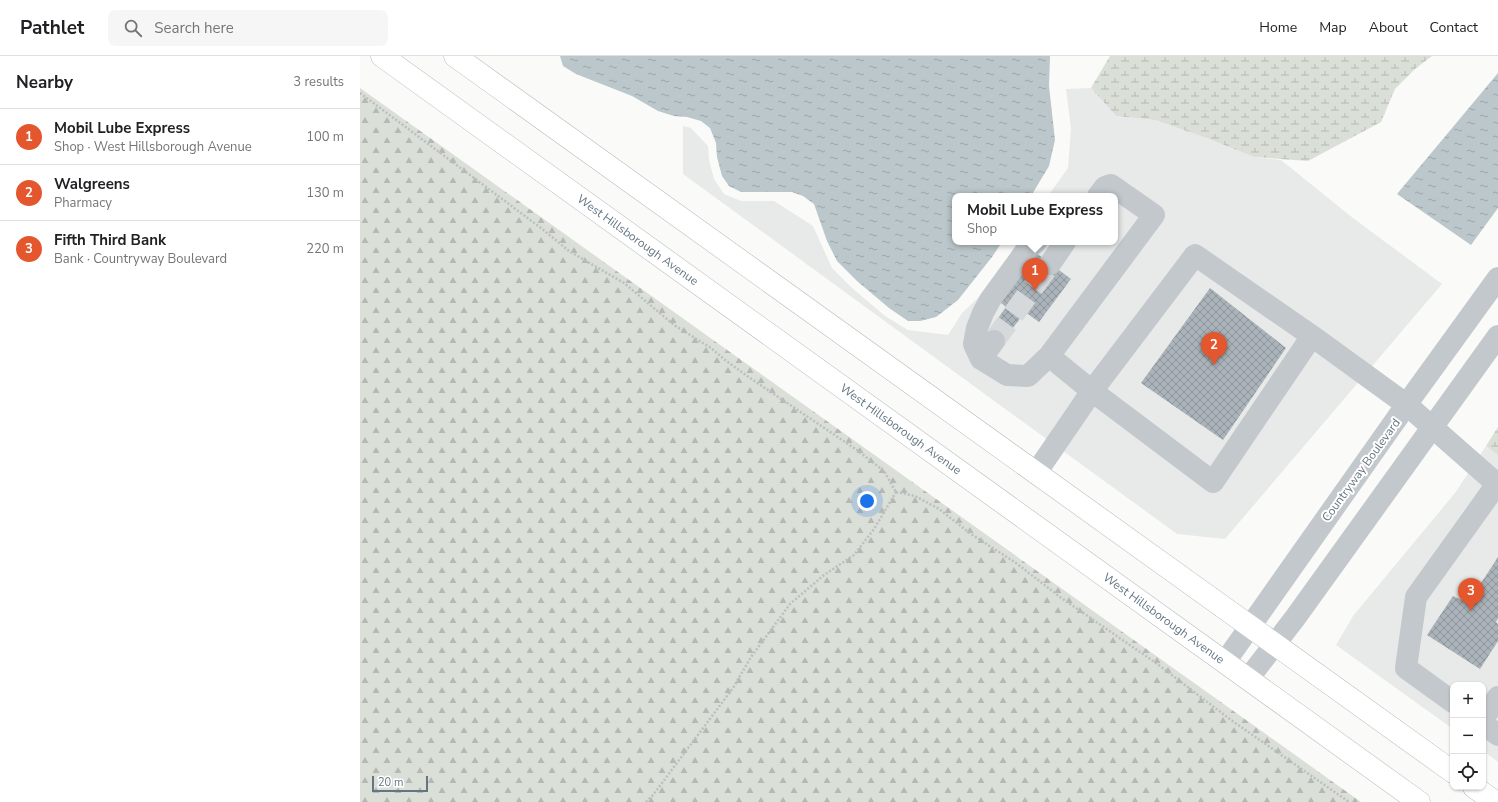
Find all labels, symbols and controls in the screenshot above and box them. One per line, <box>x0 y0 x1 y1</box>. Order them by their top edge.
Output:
search box <box>108 10 388 46</box>
text: Pathlet <box>20 15 84 41</box>
icon: search <box>122 17 144 39</box>
text: Search here <box>154 18 234 38</box>
text: Home <box>1259 18 1297 37</box>
text: Map <box>1319 18 1347 37</box>
text: About <box>1369 18 1408 37</box>
text: Contact <box>1430 18 1478 37</box>
text: Nearby <box>16 71 73 94</box>
text: 3 results <box>293 73 344 91</box>
text: Mobil Lube Express <box>54 118 190 138</box>
text: 1 <box>25 128 33 146</box>
text: 100 m <box>306 128 344 146</box>
text: Shop · West Hillsborough Avenue <box>54 138 252 156</box>
text: Walgreens <box>54 174 130 194</box>
text: 2 <box>25 184 33 202</box>
text: 130 m <box>306 184 344 202</box>
street label: West Hillsborough Avenue <box>574 191 702 289</box>
popup <box>952 193 1118 245</box>
text: Pharmacy <box>54 194 112 212</box>
text: Mobil Lube Express <box>967 200 1103 220</box>
text: Shop <box>967 220 997 238</box>
text: Fifth Third Bank <box>54 230 166 250</box>
text: 3 <box>25 240 33 258</box>
text: 220 m <box>306 240 344 258</box>
text: Bank · Countryway Boulevard <box>54 250 227 268</box>
pin: 1 <box>1022 258 1048 291</box>
pin: 2 <box>1201 332 1227 365</box>
street label: West Hillsborough Avenue <box>837 380 965 478</box>
street label: Countryway Boulevard <box>1318 415 1404 525</box>
your location <box>857 491 877 511</box>
street label: West Hillsborough Avenue <box>1100 569 1228 667</box>
pin: 3 <box>1458 578 1484 611</box>
map controls <box>1450 682 1486 790</box>
button: + <box>1450 682 1486 718</box>
button: − <box>1450 718 1486 754</box>
button: locate <box>1450 754 1486 790</box>
scale bar <box>372 774 428 793</box>
text: 20 m <box>378 775 403 790</box>

